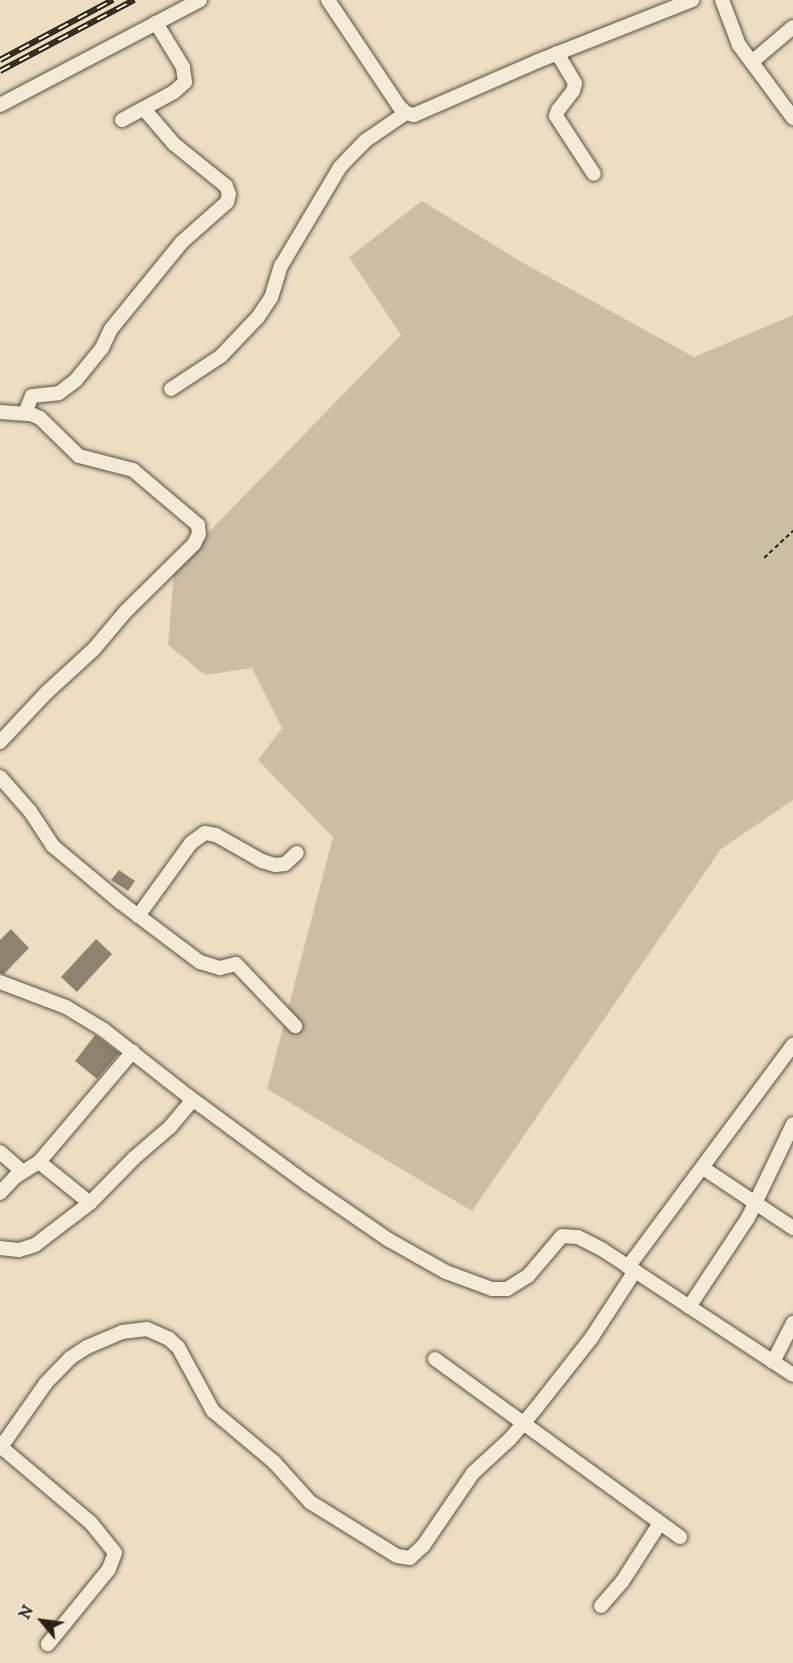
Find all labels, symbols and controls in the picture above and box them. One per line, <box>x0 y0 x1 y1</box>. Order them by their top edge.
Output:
north arrow <box>12 1591 72 1651</box>
text: N <box>14 1602 38 1623</box>

